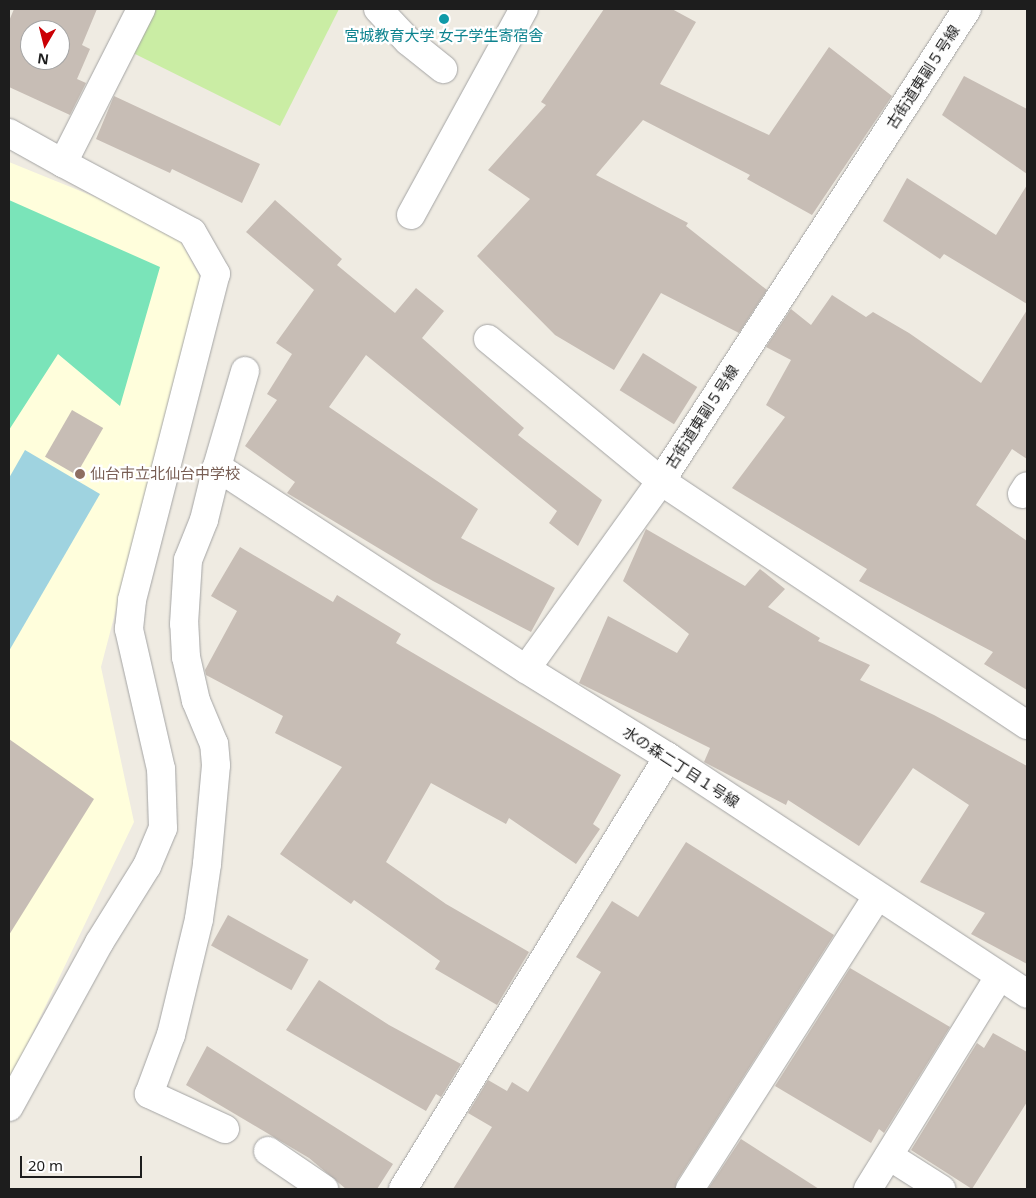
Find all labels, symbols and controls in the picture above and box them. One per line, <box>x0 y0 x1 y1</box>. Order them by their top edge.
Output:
marker: 宮城教育大学 女子学生寄宿舎 <box>438 13 450 25</box>
north arrow <box>20 20 70 70</box>
street label: 古街道東副５号線 <box>883 22 963 132</box>
place label: 宮城教育大学 女子学生寄宿舎 <box>345 27 543 45</box>
text: N <box>36 49 50 70</box>
street label: 古街道東副５号線 <box>662 362 742 472</box>
place label: 仙台市立北仙台中学校 <box>90 465 240 483</box>
marker: 仙台市立北仙台中学校 <box>74 468 86 480</box>
street label: 水の森二丁目１号線 <box>619 723 743 811</box>
scale bar <box>22 1146 145 1178</box>
text: 20 m <box>28 1155 63 1175</box>

